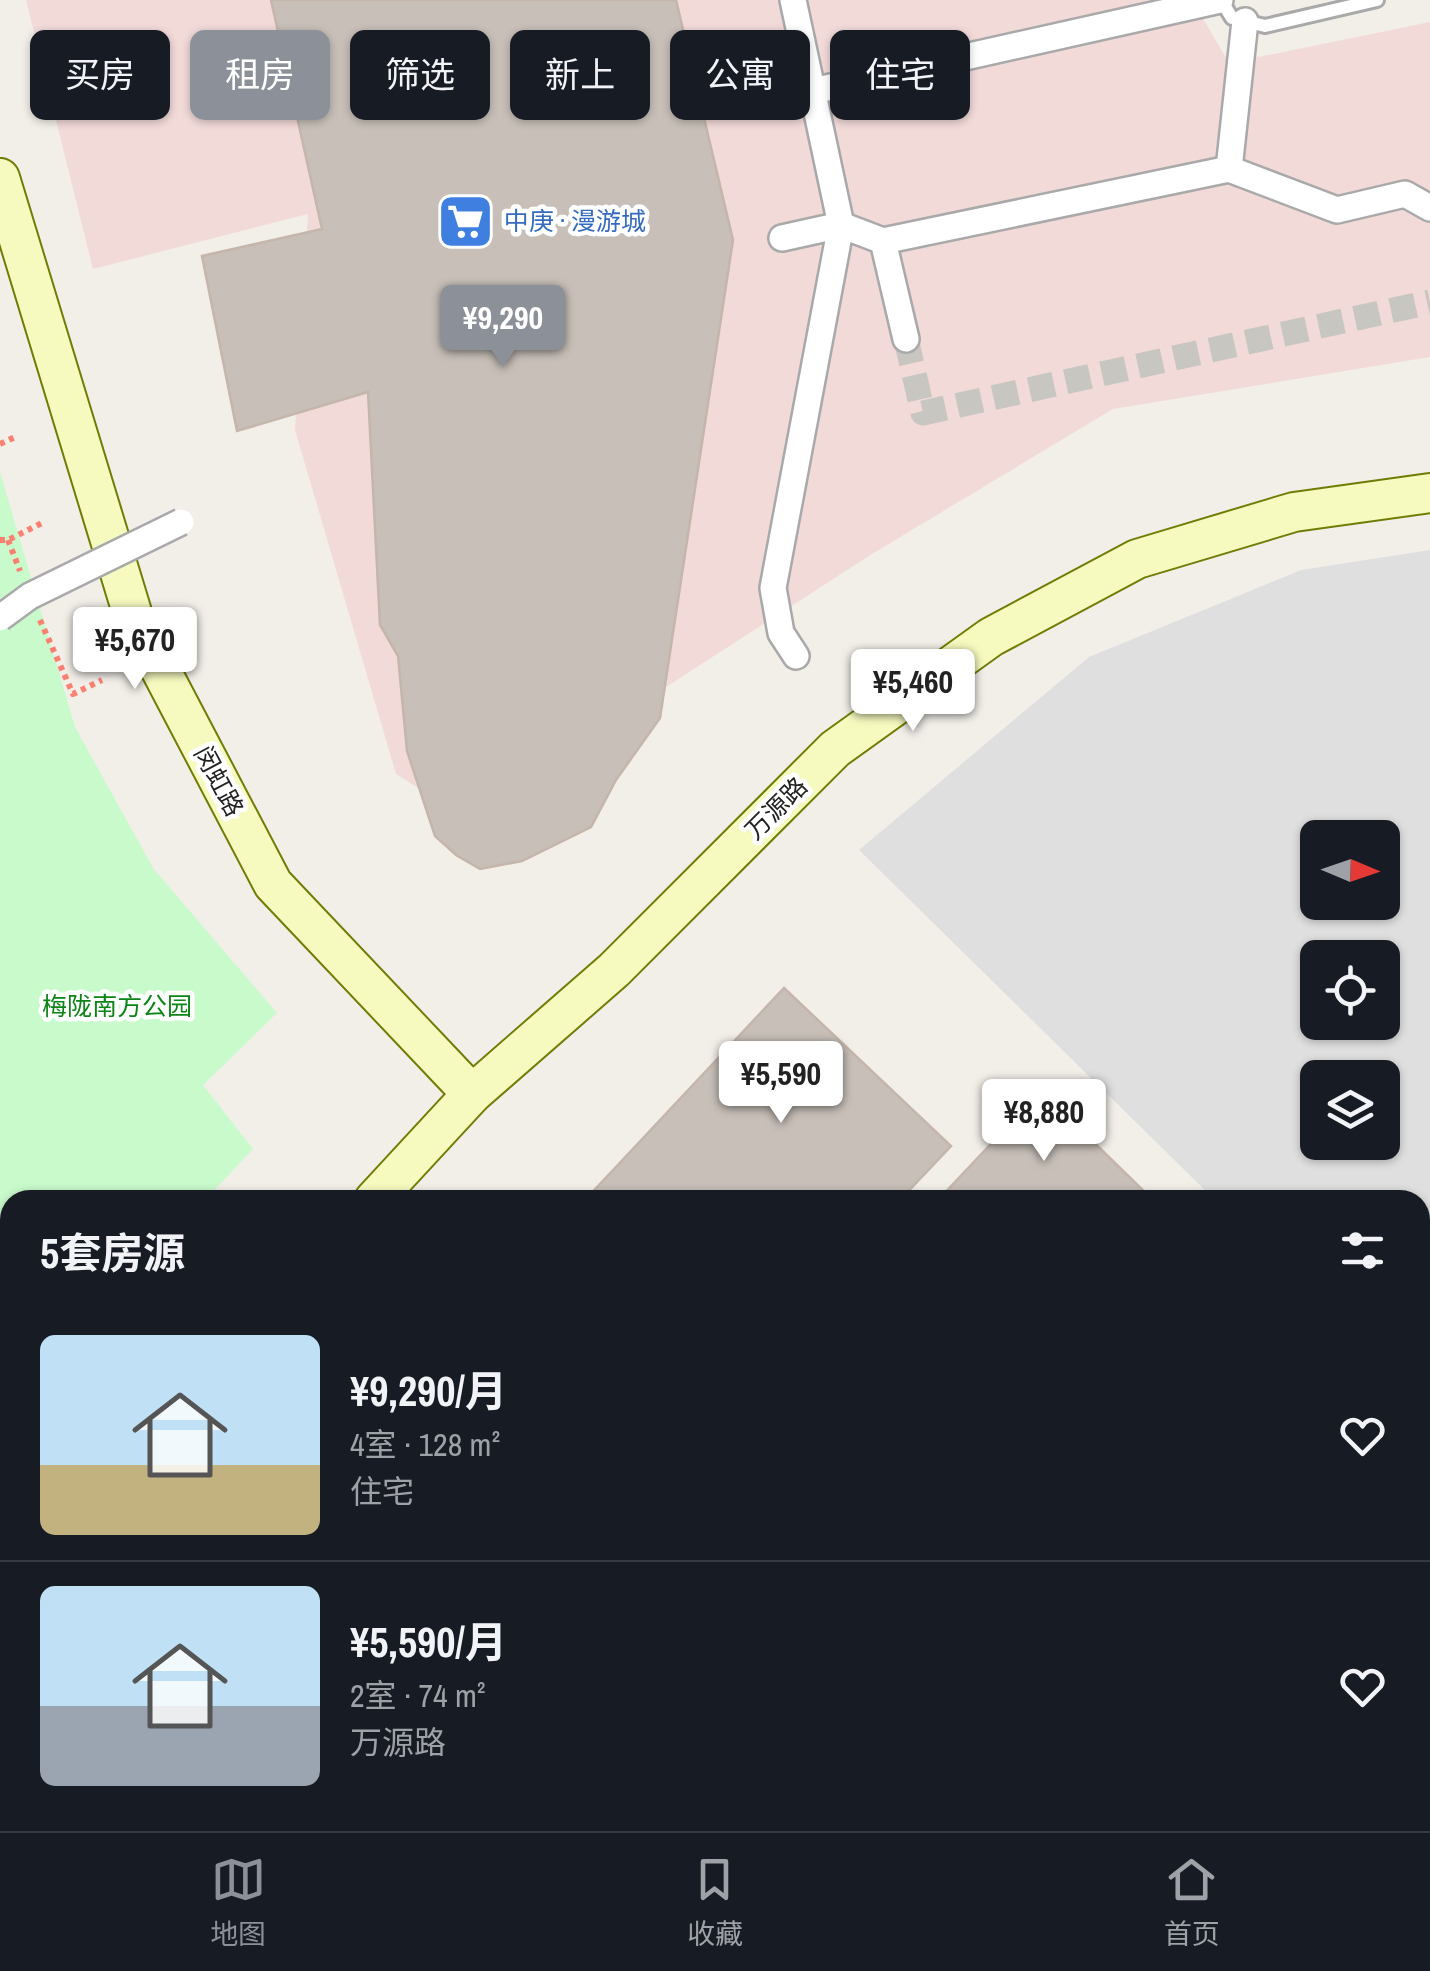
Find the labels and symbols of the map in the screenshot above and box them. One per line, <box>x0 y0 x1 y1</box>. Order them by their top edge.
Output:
supermarket icon: 中庚 · 漫游城 <box>435 191 495 251</box>
place label: 中庚 · 漫游城 <box>504 204 646 238</box>
pin: ¥9,290 <box>422 285 584 370</box>
pin: ¥5,670 <box>54 607 216 692</box>
pin: ¥5,460 <box>832 649 994 734</box>
street label: 闵虹路 <box>186 740 252 822</box>
street label: 万源路 <box>737 769 815 847</box>
north arrow <box>1300 820 1400 920</box>
park label: 梅陇南方公园 <box>42 989 192 1023</box>
pin: ¥5,590 <box>700 1041 862 1126</box>
pin: ¥8,880 <box>963 1079 1125 1164</box>

